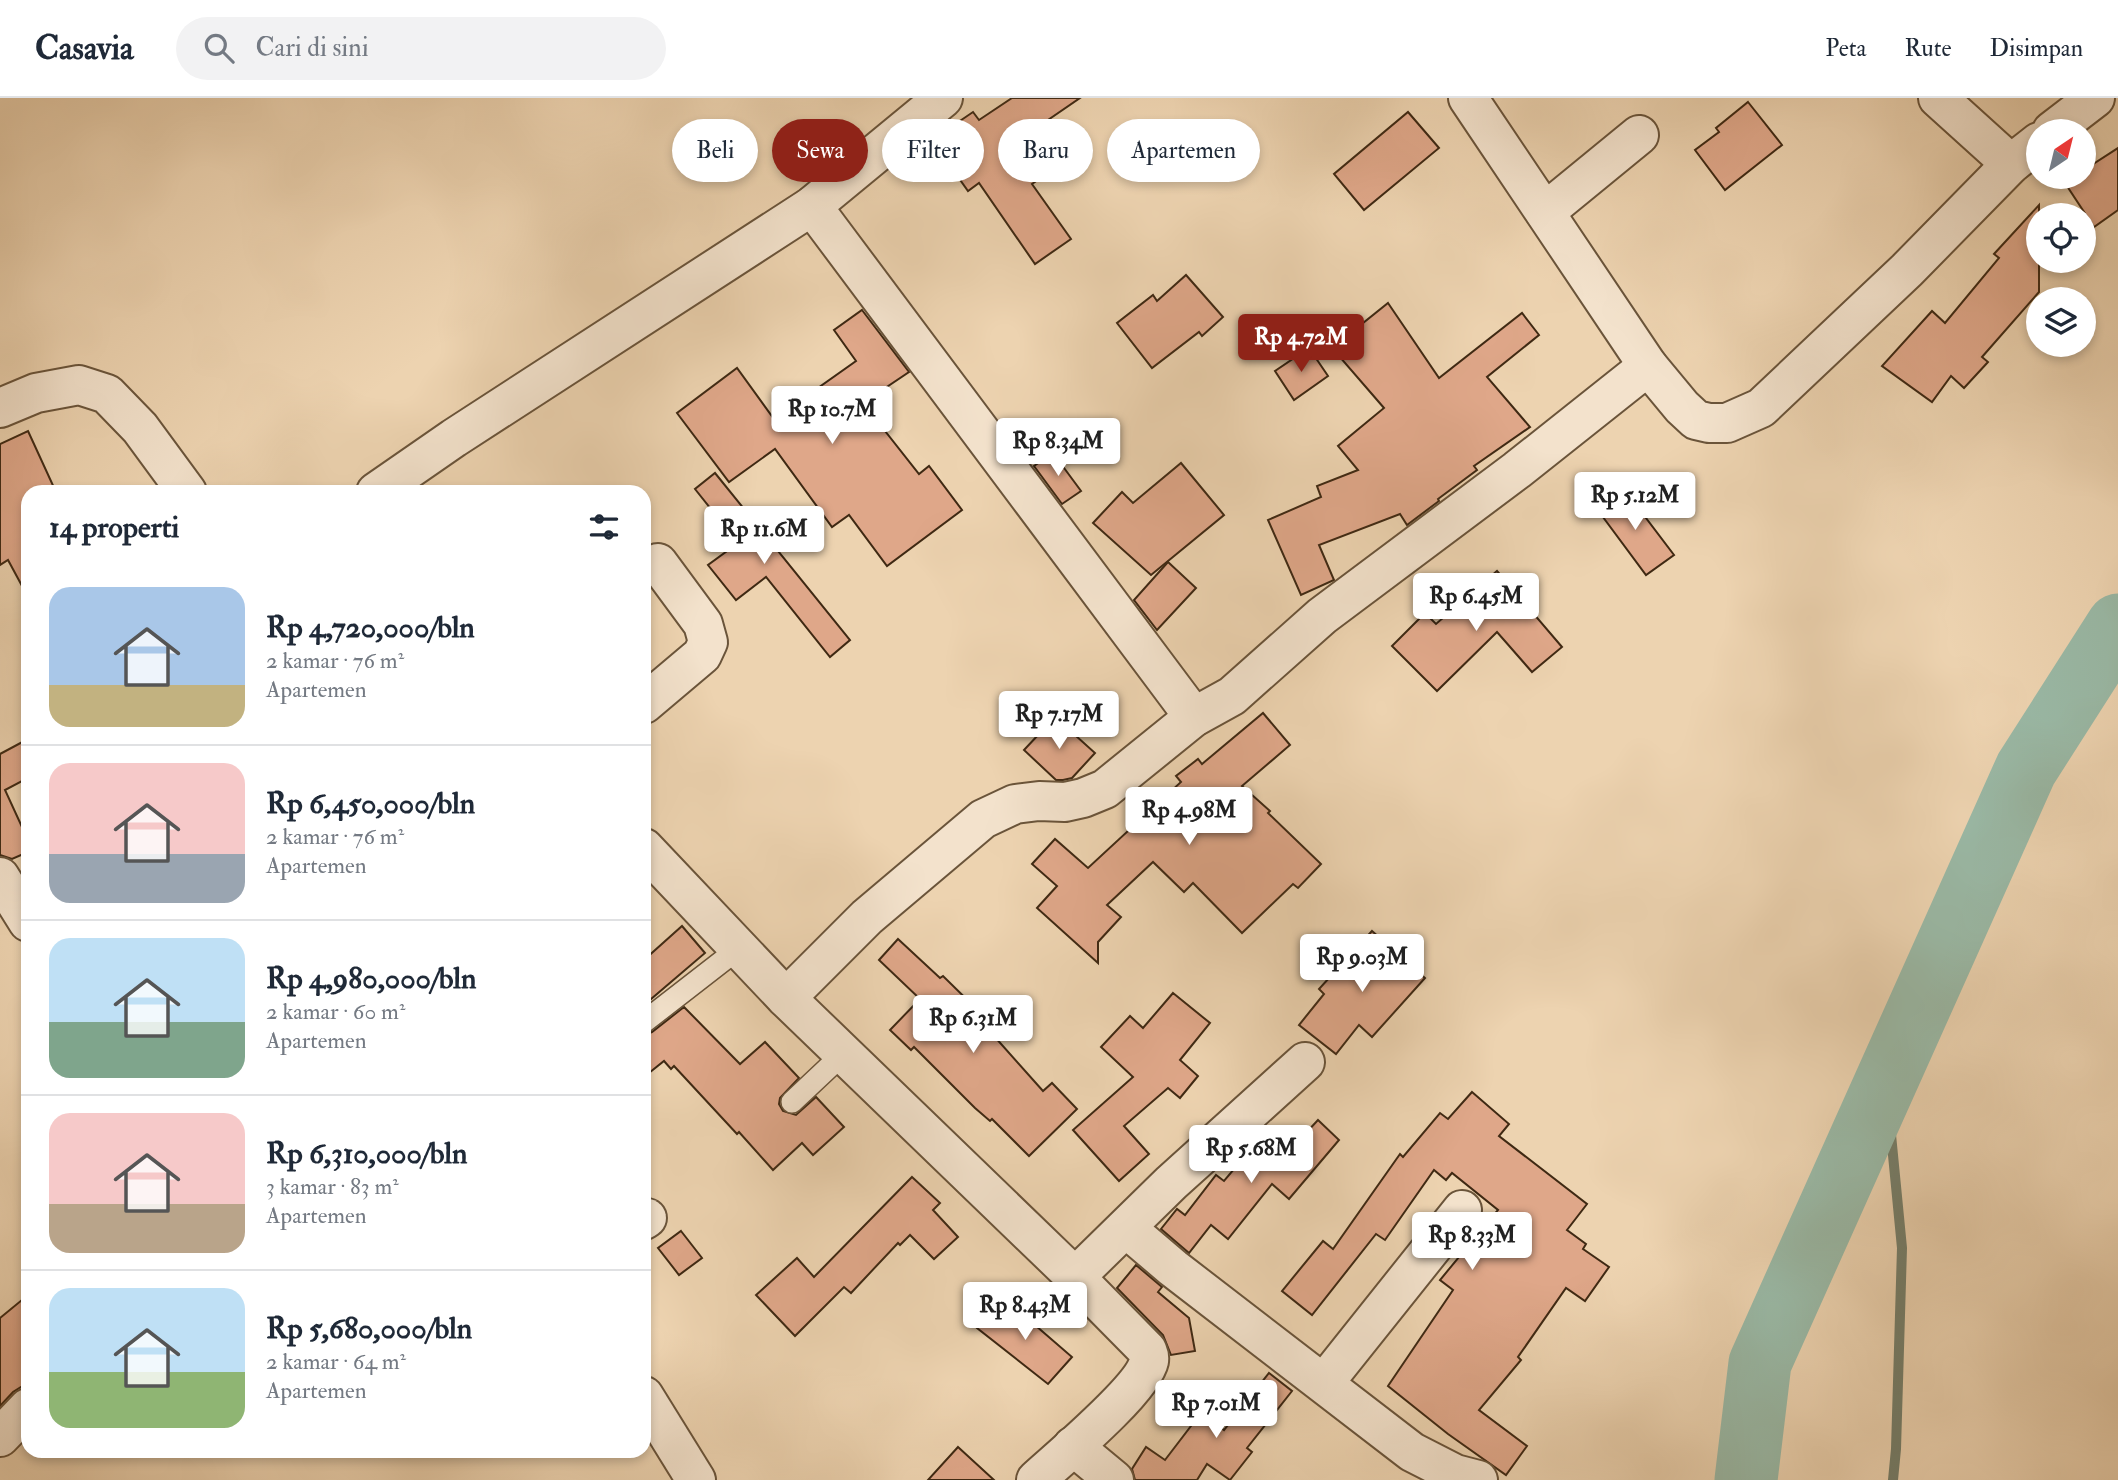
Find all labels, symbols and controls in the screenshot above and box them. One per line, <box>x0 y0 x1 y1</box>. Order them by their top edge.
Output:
search box <box>176 17 666 80</box>
text: Casavia <box>35 28 134 69</box>
icon: search <box>200 29 238 67</box>
text: Cari di sini <box>256 32 369 64</box>
text: Peta <box>1825 33 1866 64</box>
text: Rute <box>1904 33 1952 64</box>
text: Disimpan <box>1990 33 2083 64</box>
chip: Beli <box>672 119 758 182</box>
chip: Sewa <box>772 119 868 182</box>
chip: Filter <box>882 119 984 182</box>
chip: Baru <box>998 119 1093 182</box>
chip: Apartemen <box>1107 119 1260 182</box>
north arrow <box>2026 119 2096 189</box>
map controls <box>2026 119 2096 357</box>
button: locate <box>2026 203 2096 273</box>
button: layers <box>2026 287 2096 357</box>
pin: Rp 4.72M <box>1229 314 1373 374</box>
text: Rp 4.72M <box>1254 322 1348 351</box>
pin: Rp 10.7M <box>760 386 904 446</box>
text: Rp 10.7M <box>787 394 877 423</box>
pin: Rp 8.34M <box>986 418 1130 478</box>
text: Rp 8.34M <box>1012 426 1104 455</box>
pin: Rp 5.12M <box>1563 472 1707 532</box>
text: Rp 5.12M <box>1590 480 1680 509</box>
pin: Rp 11.6M <box>692 506 836 566</box>
icon: filters <box>585 508 623 546</box>
text: 14 properti <box>49 509 179 546</box>
text: Rp 11.6M <box>720 514 808 543</box>
pin: Rp 6.45M <box>1404 574 1548 633</box>
text: Rp 6.45M <box>1429 581 1523 610</box>
text: Rp 4,720,000/bln <box>266 609 475 646</box>
icon: home <box>105 615 189 699</box>
text: 2 kamar · 76 m² <box>266 646 404 675</box>
text: Apartemen <box>266 675 367 704</box>
pin: Rp 7.17M <box>987 692 1131 751</box>
text: Rp 7.17M <box>1015 699 1103 728</box>
text: Rp 6,450,000/bln <box>266 785 475 822</box>
pin: Rp 4.98M <box>1117 788 1261 847</box>
icon: home <box>105 791 189 875</box>
text: Rp 4.98M <box>1141 795 1237 824</box>
text: 2 kamar · 76 m² <box>266 822 404 851</box>
text: Apartemen <box>266 851 367 880</box>
pin: Rp 9.03M <box>1290 934 1434 994</box>
text: Rp 9.03M <box>1316 942 1408 971</box>
text: Rp 4,980,000/bln <box>266 960 476 997</box>
icon: home <box>105 966 189 1050</box>
pin: Rp 6.31M <box>901 996 1045 1055</box>
text: 2 kamar · 60 m² <box>266 997 405 1026</box>
text: Rp 6.31M <box>929 1003 1017 1032</box>
text: Apartemen <box>266 1026 367 1055</box>
pin: Rp 5.68M <box>1179 1126 1323 1185</box>
text: Rp 5.68M <box>1205 1133 1297 1162</box>
text: Rp 6,310,000/bln <box>266 1135 467 1172</box>
icon: home <box>105 1141 189 1225</box>
text: 3 kamar · 83 m² <box>266 1172 399 1201</box>
text: Apartemen <box>266 1201 367 1230</box>
pin: Rp 8.33M <box>1400 1212 1544 1272</box>
text: Rp 8.33M <box>1428 1220 1516 1249</box>
pin: Rp 8.43M <box>953 1282 1097 1342</box>
text: Rp 8.43M <box>979 1290 1071 1319</box>
text: Rp 5,680,000/bln <box>266 1310 472 1347</box>
icon: home <box>105 1316 189 1400</box>
text: 2 kamar · 64 m² <box>266 1347 406 1376</box>
text: Apartemen <box>266 1376 367 1405</box>
pin: Rp 7.01M <box>1144 1380 1288 1440</box>
text: Rp 7.01M <box>1171 1388 1261 1417</box>

